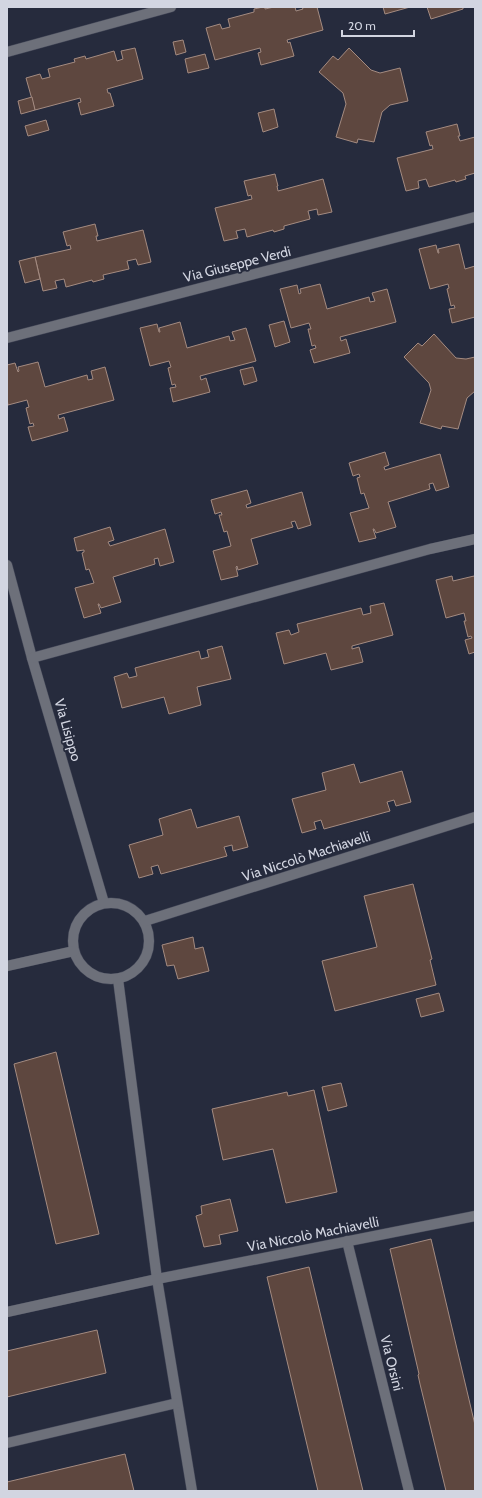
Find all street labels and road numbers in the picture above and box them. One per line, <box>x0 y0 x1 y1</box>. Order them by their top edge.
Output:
street label: Via Giuseppe Verdi <box>181 242 293 286</box>
street label: Via Lisippo <box>51 697 86 764</box>
street label: Via Niccolò Machiavelli <box>240 827 372 885</box>
street label: Via Niccolò Machiavelli <box>246 1212 380 1256</box>
street label: Via Orsini <box>376 1333 408 1393</box>

